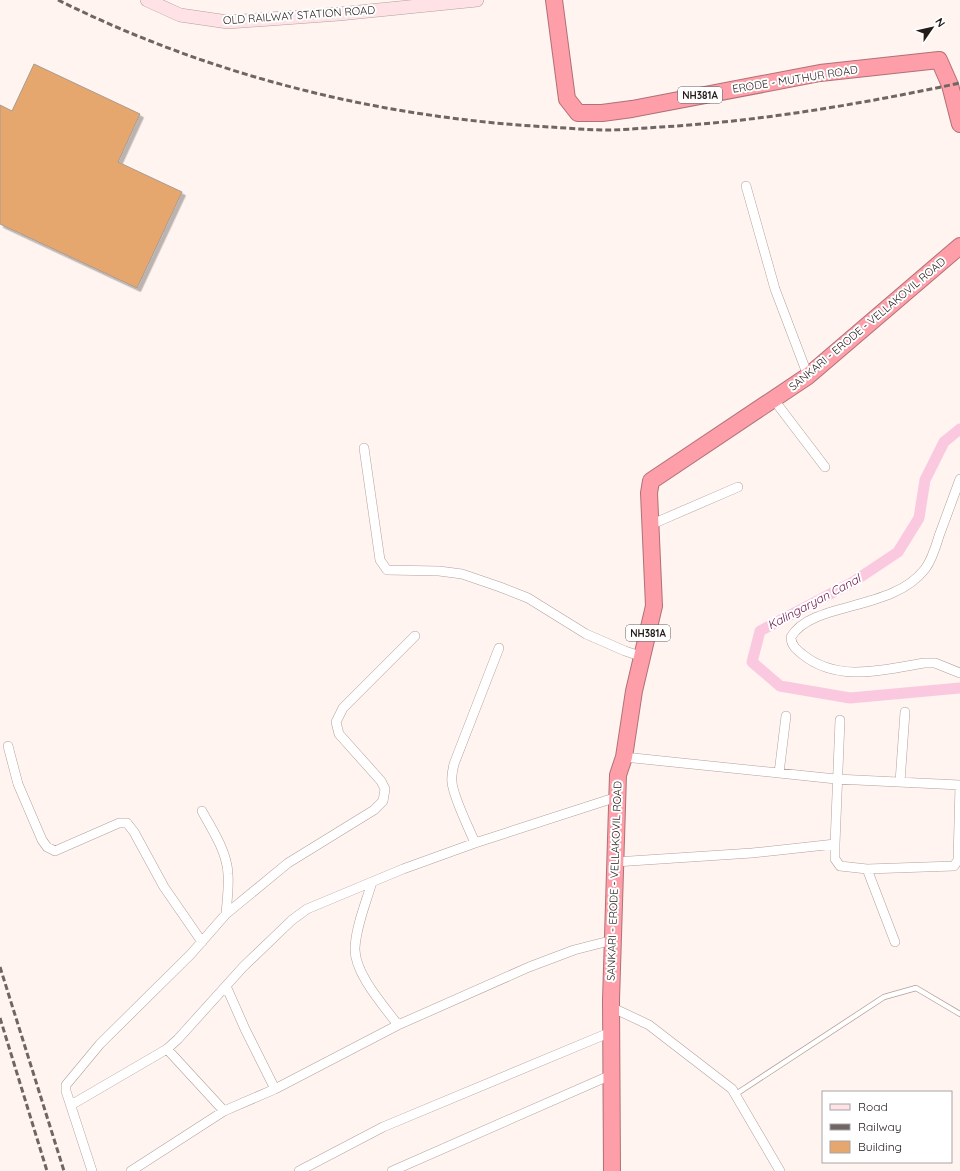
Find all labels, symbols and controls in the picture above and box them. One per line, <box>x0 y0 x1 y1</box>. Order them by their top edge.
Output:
street label: OLD RAILWAY STATION ROAD <box>222 3 376 27</box>
north arrow <box>912 8 952 48</box>
text: N <box>932 15 948 30</box>
street label: ERODE - MUTHUR ROAD <box>731 62 859 96</box>
road number: NH381A <box>678 87 722 103</box>
street label: SANKARI - ERODE - VELLAKOVIL ROAD <box>786 254 948 394</box>
water label: Kalingaryan Canal <box>765 570 864 632</box>
road number: NH381A <box>626 625 670 641</box>
street label: SANKARI - ERODE - VELLAKOVIL ROAD <box>604 781 624 981</box>
legend <box>822 1091 952 1163</box>
text: Road <box>858 1099 888 1114</box>
text: Railway <box>858 1119 902 1134</box>
text: Building <box>858 1139 902 1154</box>

